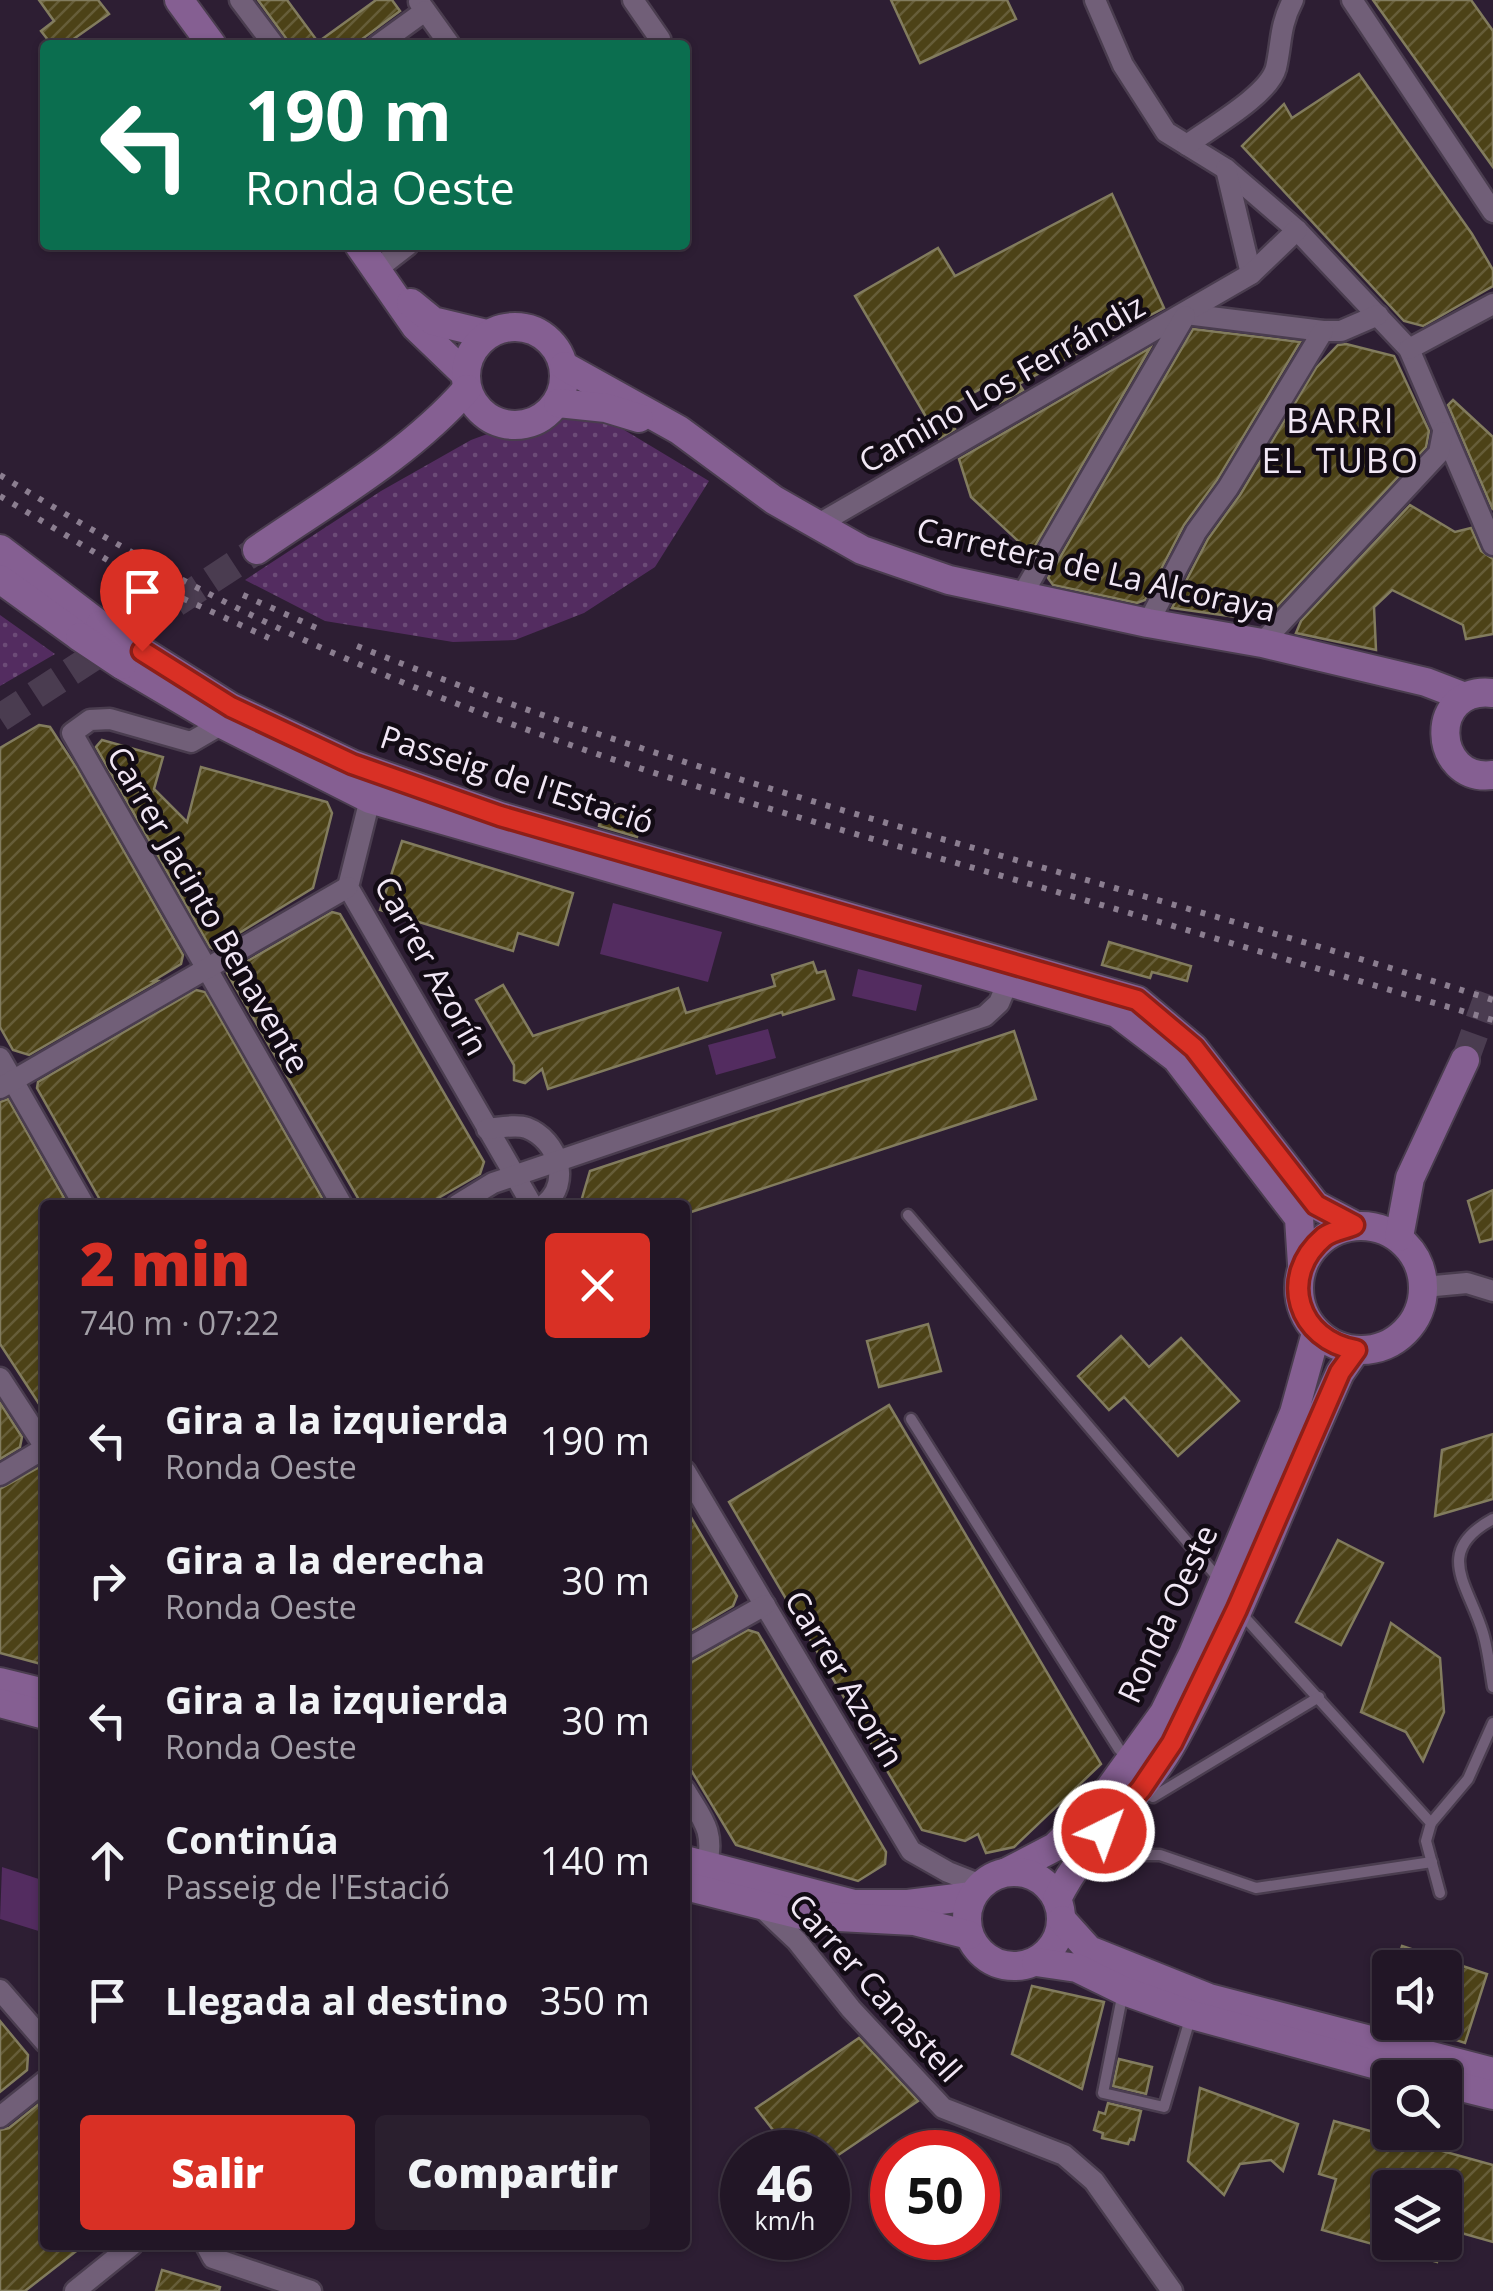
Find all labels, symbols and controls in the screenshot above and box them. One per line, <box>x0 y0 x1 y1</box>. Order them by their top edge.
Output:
text: 190 m <box>245 66 452 162</box>
icon: left <box>80 80 210 210</box>
text: Ronda Oeste <box>245 157 515 218</box>
street label: Camino Los Ferrándiz <box>851 283 1152 482</box>
district label: BARRI EL TUBO <box>1262 396 1420 483</box>
street label: Carretera de La Alcoraya <box>913 506 1280 631</box>
pin <box>100 549 185 652</box>
icon: arrive <box>115 564 170 619</box>
street label: Passeig de l'Estació <box>375 714 660 843</box>
street label: Carrer Jacinto Benavente <box>98 738 321 1081</box>
street label: Carrer Azorín <box>365 868 499 1063</box>
text: 2 min <box>80 1222 250 1304</box>
button: close <box>545 1233 650 1338</box>
text: 740 m · 07:22 <box>80 1301 279 1344</box>
text: Gira a la izquierda <box>165 1393 509 1445</box>
icon: left <box>80 1413 135 1468</box>
text: 190 m <box>540 1414 650 1466</box>
text: Ronda Oeste <box>165 1445 357 1488</box>
street label: Ronda Oeste <box>1107 1517 1227 1709</box>
text: Gira a la derecha <box>165 1533 485 1585</box>
icon: right <box>80 1553 135 1608</box>
text: 30 m <box>561 1554 650 1606</box>
street label: Carrer Azorín <box>776 1582 915 1774</box>
text: Ronda Oeste <box>165 1585 357 1628</box>
text: Gira a la izquierda <box>165 1673 509 1725</box>
icon: left <box>80 1693 135 1748</box>
text: 30 m <box>561 1694 650 1746</box>
text: Ronda Oeste <box>165 1725 357 1768</box>
position arrow <box>1052 1779 1156 1883</box>
text: Continúa <box>165 1813 339 1865</box>
icon: ahead <box>80 1833 135 1888</box>
text: 140 m <box>540 1834 650 1886</box>
text: Passeig de l'Estació <box>165 1865 450 1908</box>
street label: Carrer Canastell <box>780 1884 972 2090</box>
map controls <box>1372 1950 1462 2260</box>
button: sound <box>1372 1950 1462 2040</box>
icon: arrive <box>80 1973 135 2028</box>
text: Llegada al destino <box>165 1974 508 2026</box>
text: 350 m <box>540 1974 650 2026</box>
button: search <box>1372 2060 1462 2150</box>
button: Salir <box>80 2115 355 2230</box>
button: Compartir <box>375 2115 650 2230</box>
speed limit sign: 50 <box>870 2130 1000 2260</box>
text: 46 <box>756 2149 814 2217</box>
button: layers <box>1372 2170 1462 2260</box>
text: km/h <box>755 2203 815 2237</box>

